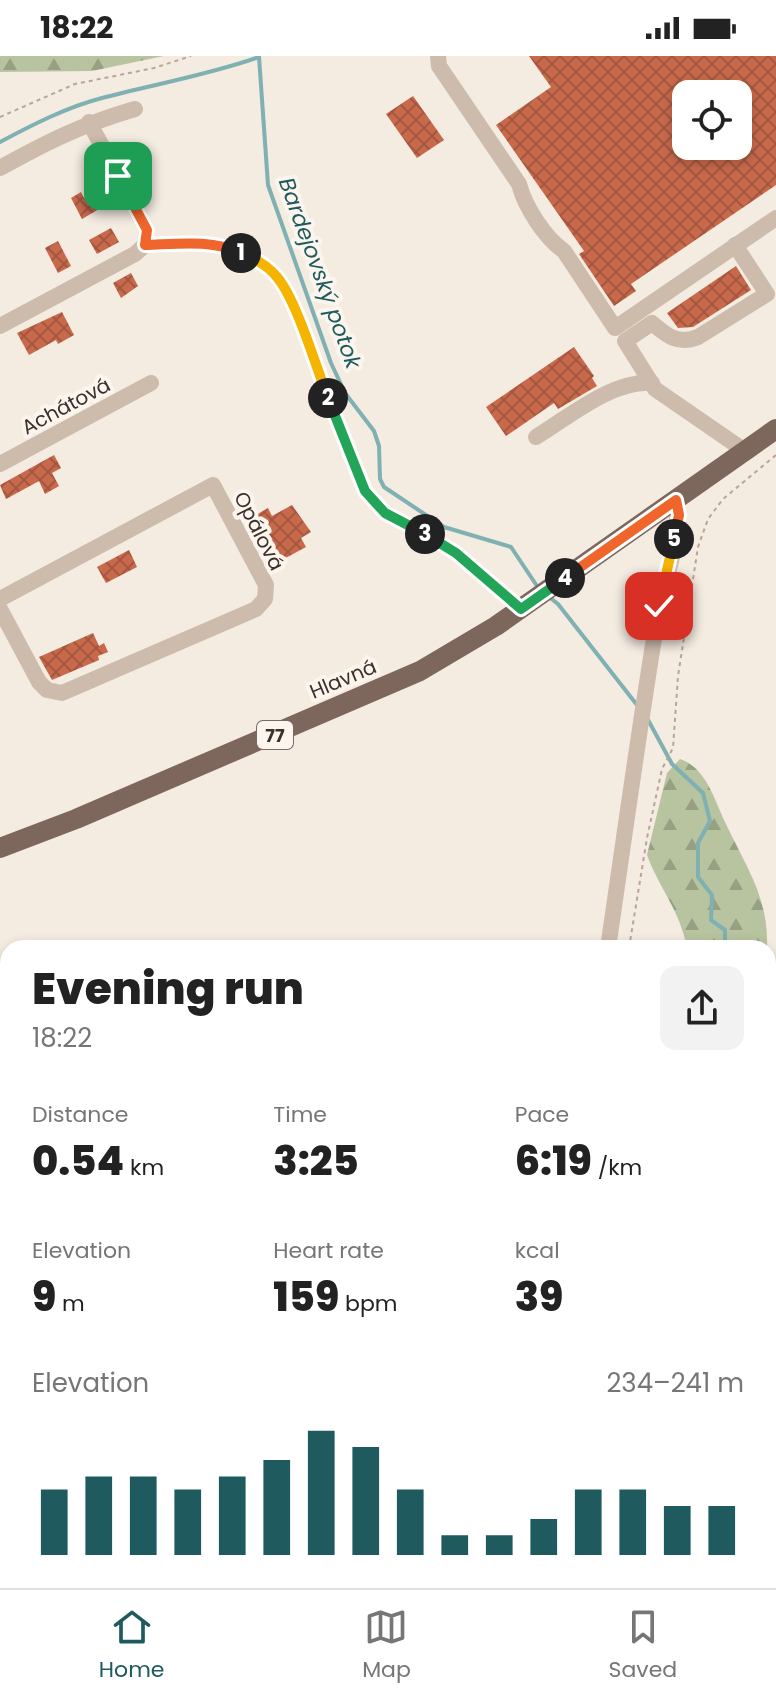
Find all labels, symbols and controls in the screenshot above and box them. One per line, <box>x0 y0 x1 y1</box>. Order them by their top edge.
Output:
text: 18:22 <box>40 6 114 49</box>
map controls <box>672 80 752 160</box>
button: locate <box>672 80 752 160</box>
pin <box>84 142 152 210</box>
icon: arrive <box>96 154 140 198</box>
water label: Bardejovský potok <box>271 173 370 374</box>
pin: 1 <box>221 233 261 273</box>
text: 1 <box>237 237 245 268</box>
street label: Achátová <box>17 371 115 441</box>
pin: 2 <box>308 378 348 418</box>
text: 2 <box>322 382 334 413</box>
street label: Opálová <box>227 487 291 575</box>
pin: 3 <box>405 514 445 554</box>
text: 3 <box>418 518 432 549</box>
pin: 5 <box>654 519 694 559</box>
text: 5 <box>667 523 681 554</box>
pin: 4 <box>545 558 585 598</box>
text: 4 <box>558 562 572 593</box>
pin <box>625 572 693 640</box>
icon: check <box>637 584 681 628</box>
street label: Hlavná <box>305 652 381 706</box>
road number: 77 <box>257 721 293 749</box>
text: Evening run <box>32 958 304 1019</box>
button: share <box>660 966 744 1050</box>
text: 18:22 <box>32 1020 92 1056</box>
text: Distance <box>32 1099 128 1130</box>
text: Time <box>273 1099 327 1130</box>
text: Pace <box>515 1099 569 1130</box>
text: 0.54 <box>32 1133 124 1189</box>
text: 3:25 <box>273 1133 359 1189</box>
text: 6:19 <box>515 1133 592 1189</box>
text: km <box>124 1152 164 1183</box>
text: /km <box>592 1152 642 1183</box>
text: Elevation <box>32 1235 131 1266</box>
text: Heart rate <box>273 1235 384 1266</box>
text: kcal <box>515 1235 560 1266</box>
text: 9 <box>32 1269 56 1325</box>
text: 159 <box>273 1269 339 1325</box>
text: 39 <box>515 1269 563 1325</box>
text: m <box>56 1288 85 1319</box>
text: bpm <box>339 1288 398 1319</box>
text: Elevation <box>32 1365 149 1401</box>
text: 234–241 m <box>606 1365 744 1401</box>
tab: Home <box>99 1605 164 1686</box>
tab: Map <box>362 1605 411 1686</box>
tab: Saved <box>609 1605 677 1686</box>

